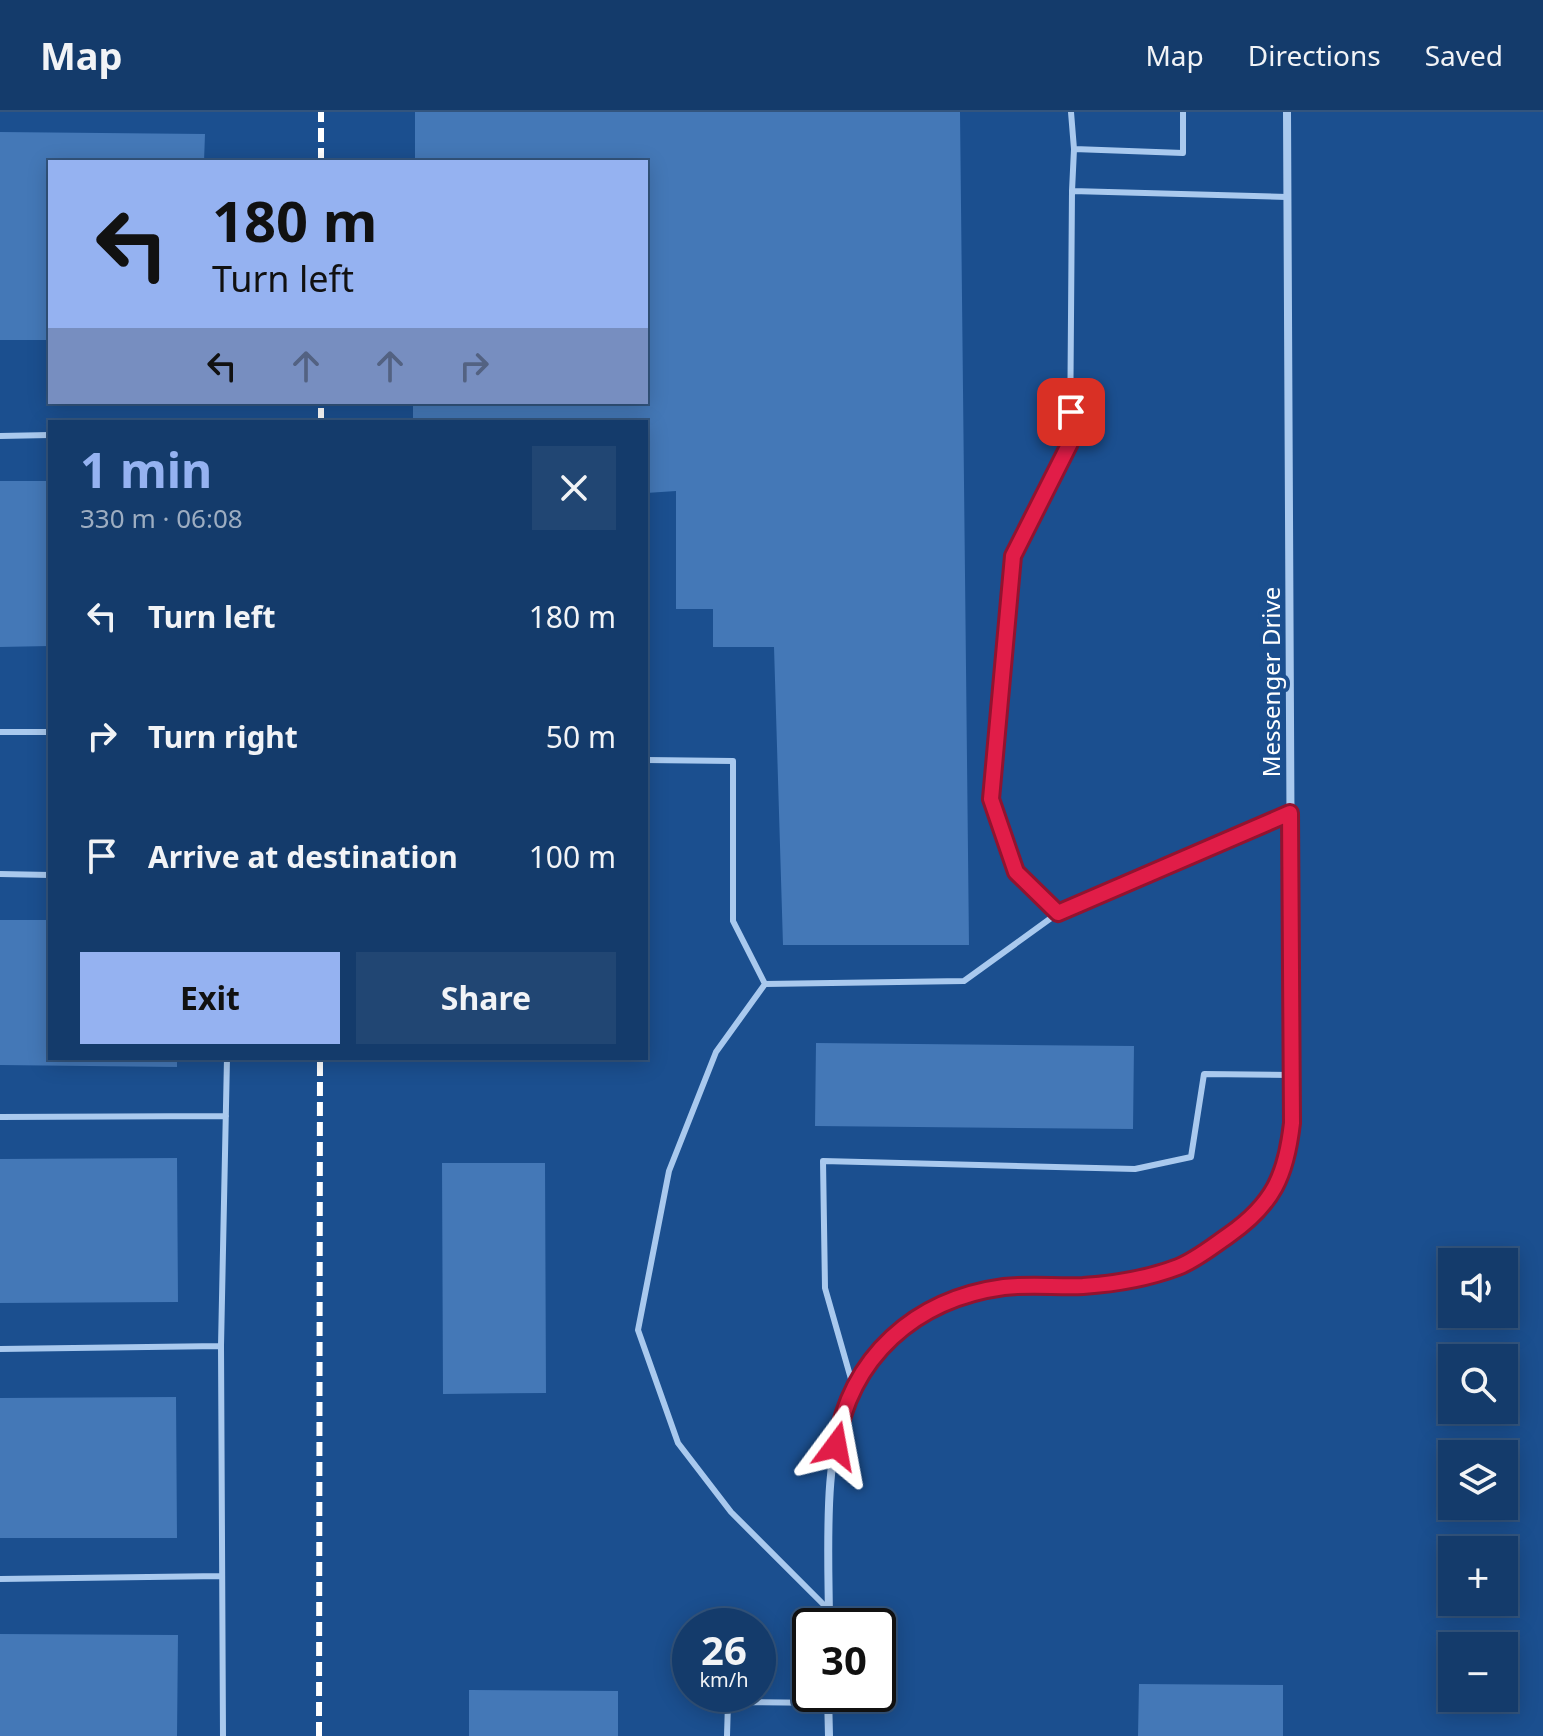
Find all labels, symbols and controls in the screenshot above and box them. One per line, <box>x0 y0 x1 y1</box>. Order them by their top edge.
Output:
text: Map <box>40 29 123 81</box>
text: Map <box>1145 36 1204 74</box>
text: Directions <box>1248 36 1381 74</box>
text: Saved <box>1425 36 1503 74</box>
text: 180 m <box>212 182 377 258</box>
icon: left <box>80 192 184 296</box>
text: Turn left <box>212 254 354 303</box>
icon: left <box>200 344 244 388</box>
icon: ahead <box>284 344 328 388</box>
icon: ahead <box>368 344 412 388</box>
icon: right <box>452 344 496 388</box>
pin <box>1037 378 1105 446</box>
icon: arrive <box>1049 390 1093 434</box>
text: 1 min <box>80 437 212 502</box>
button: close <box>532 446 616 530</box>
text: 330 m · 06:08 <box>80 500 243 536</box>
street label: Messenger Drive <box>1254 587 1287 777</box>
icon: left <box>80 594 124 638</box>
text: Turn left <box>148 596 276 637</box>
text: 180 m <box>529 596 616 637</box>
icon: right <box>80 714 124 758</box>
text: Turn right <box>148 716 298 757</box>
text: 50 m <box>546 716 616 757</box>
icon: arrive <box>80 834 124 878</box>
text: Arrive at destination <box>148 836 458 877</box>
text: 100 m <box>529 836 616 877</box>
button: Exit <box>80 952 340 1044</box>
button: Share <box>356 952 616 1044</box>
map controls <box>1438 1248 1518 1712</box>
button: sound <box>1438 1248 1518 1328</box>
button: search <box>1438 1344 1518 1424</box>
position arrow <box>794 1404 878 1488</box>
button: layers <box>1438 1440 1518 1520</box>
button: + <box>1438 1536 1518 1616</box>
speed limit sign: 30 <box>792 1608 896 1712</box>
text: 26 <box>701 1622 747 1677</box>
button: − <box>1438 1632 1518 1712</box>
text: km/h <box>699 1666 749 1693</box>

